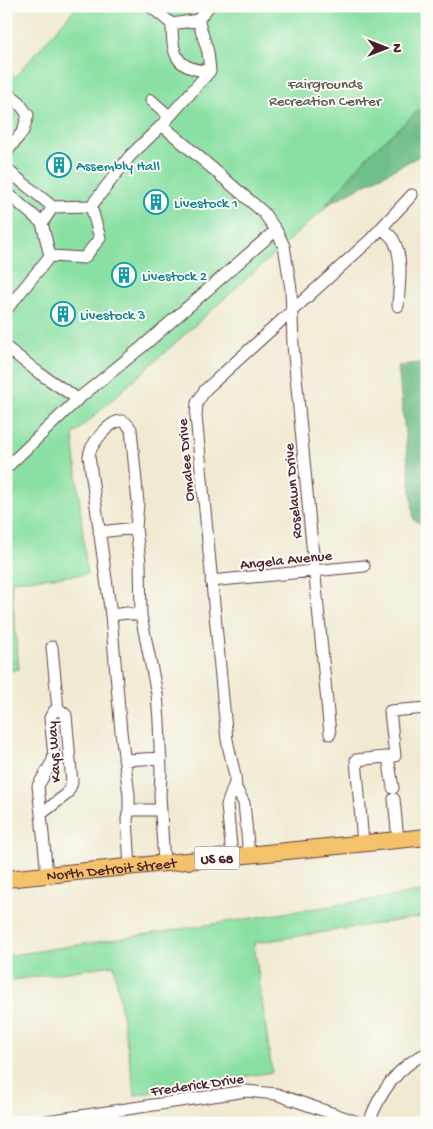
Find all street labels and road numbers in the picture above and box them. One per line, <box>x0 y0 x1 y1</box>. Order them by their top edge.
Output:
street label: Omalee Drive <box>174 417 200 502</box>
street label: Roselawn Drive <box>281 442 307 539</box>
street label: Angela Avenue <box>239 547 333 575</box>
street label: Kays Way <box>44 720 66 783</box>
road number: US 68 <box>194 846 240 870</box>
street label: North Detroit Street <box>46 855 179 886</box>
street label: Frederick Drive <box>149 1071 245 1102</box>

